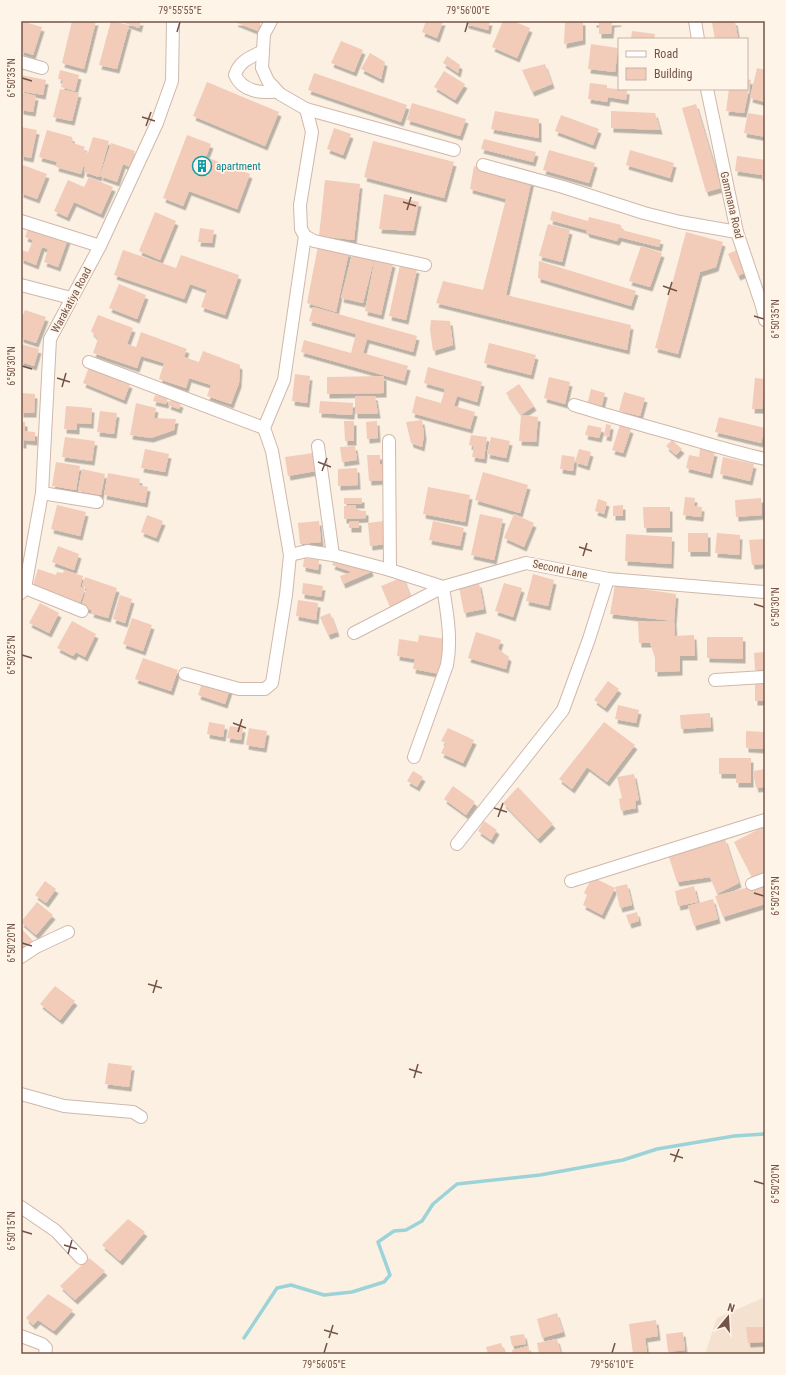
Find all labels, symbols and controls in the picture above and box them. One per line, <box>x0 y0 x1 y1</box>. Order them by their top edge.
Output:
text: 79°55'55"E <box>158 5 202 16</box>
text: 79°56'00"E <box>446 5 490 16</box>
legend <box>618 38 748 90</box>
text: Road <box>654 47 678 61</box>
text: 6°50'35"N <box>6 58 17 98</box>
text: Building <box>654 67 692 81</box>
building icon: apartment <box>191 155 213 177</box>
place label: apartment <box>216 160 261 173</box>
street label: Gammana Road <box>717 170 746 240</box>
street label: Warakatiya Road <box>49 265 94 335</box>
text: 6°50'35"N <box>770 299 781 339</box>
text: 6°50'30"N <box>6 346 17 386</box>
street label: Second Lane <box>531 557 589 582</box>
text: 6°50'30"N <box>770 587 781 627</box>
text: 6°50'25"N <box>6 635 17 675</box>
text: 6°50'25"N <box>770 876 781 916</box>
text: 6°50'20"N <box>6 923 17 963</box>
text: 6°50'20"N <box>770 1164 781 1204</box>
text: 6°50'15"N <box>6 1211 17 1251</box>
north arrow <box>708 1297 748 1337</box>
text: N <box>726 1301 736 1315</box>
text: 79°56'05"E <box>302 1359 346 1370</box>
text: 79°56'10"E <box>590 1359 634 1370</box>

